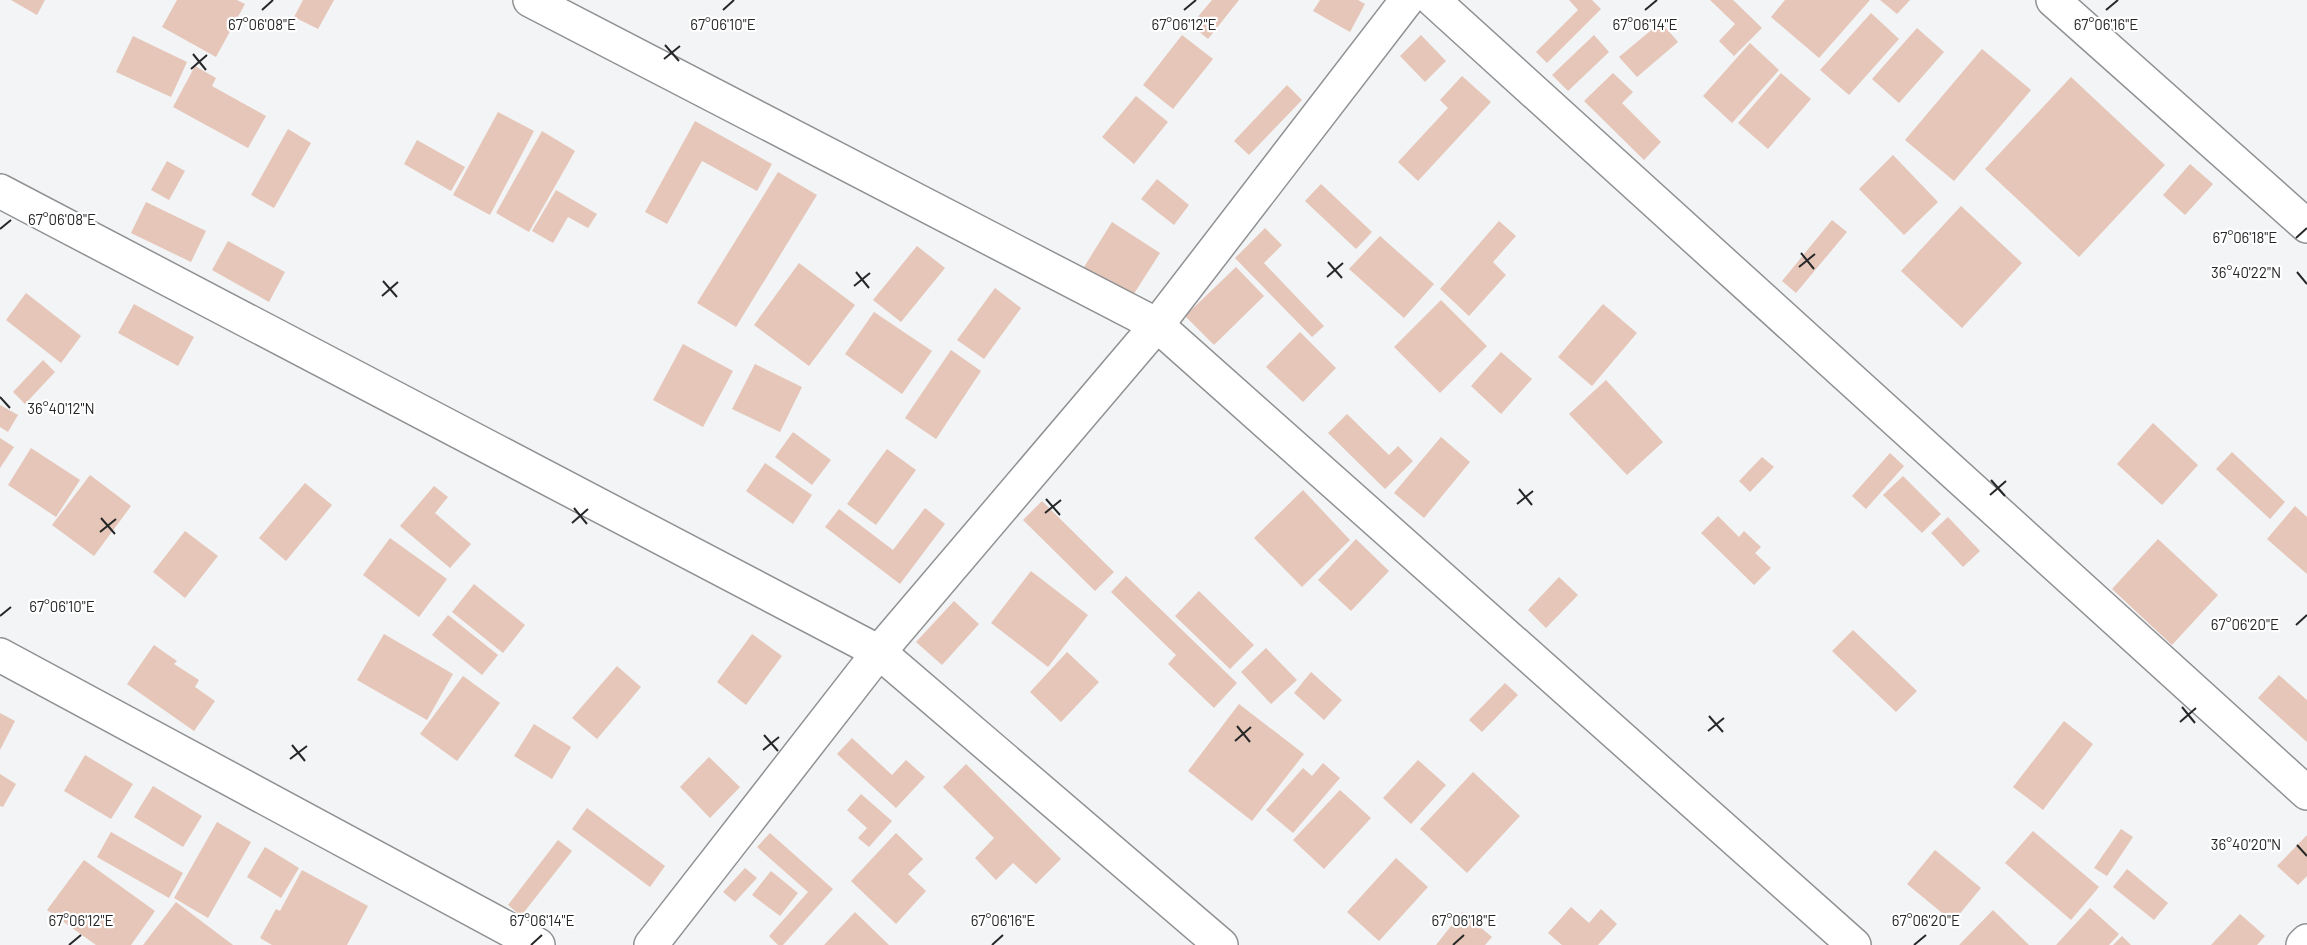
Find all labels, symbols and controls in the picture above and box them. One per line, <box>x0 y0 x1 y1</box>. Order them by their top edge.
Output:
text: 67°06'08"E <box>228 15 296 33</box>
text: 67°06'10"E <box>690 15 756 33</box>
text: 67°06'12"E <box>1151 15 1217 33</box>
text: 67°06'14"E <box>1612 15 1678 33</box>
text: 67°06'16"E <box>2074 15 2138 33</box>
text: 67°06'08"E <box>28 210 96 228</box>
text: 67°06'18"E <box>2213 228 2277 246</box>
text: 36°40'22"N <box>2211 263 2281 281</box>
text: 36°40'12"N <box>27 399 95 417</box>
text: 67°06'10"E <box>29 597 95 615</box>
text: 67°06'20"E <box>2211 615 2279 633</box>
text: 36°40'20"N <box>2211 835 2281 853</box>
text: 67°06'12"E <box>48 911 114 929</box>
text: 67°06'14"E <box>509 911 575 929</box>
text: 67°06'16"E <box>971 911 1035 929</box>
text: 67°06'18"E <box>1432 911 1496 929</box>
text: 67°06'20"E <box>1892 911 1960 929</box>

